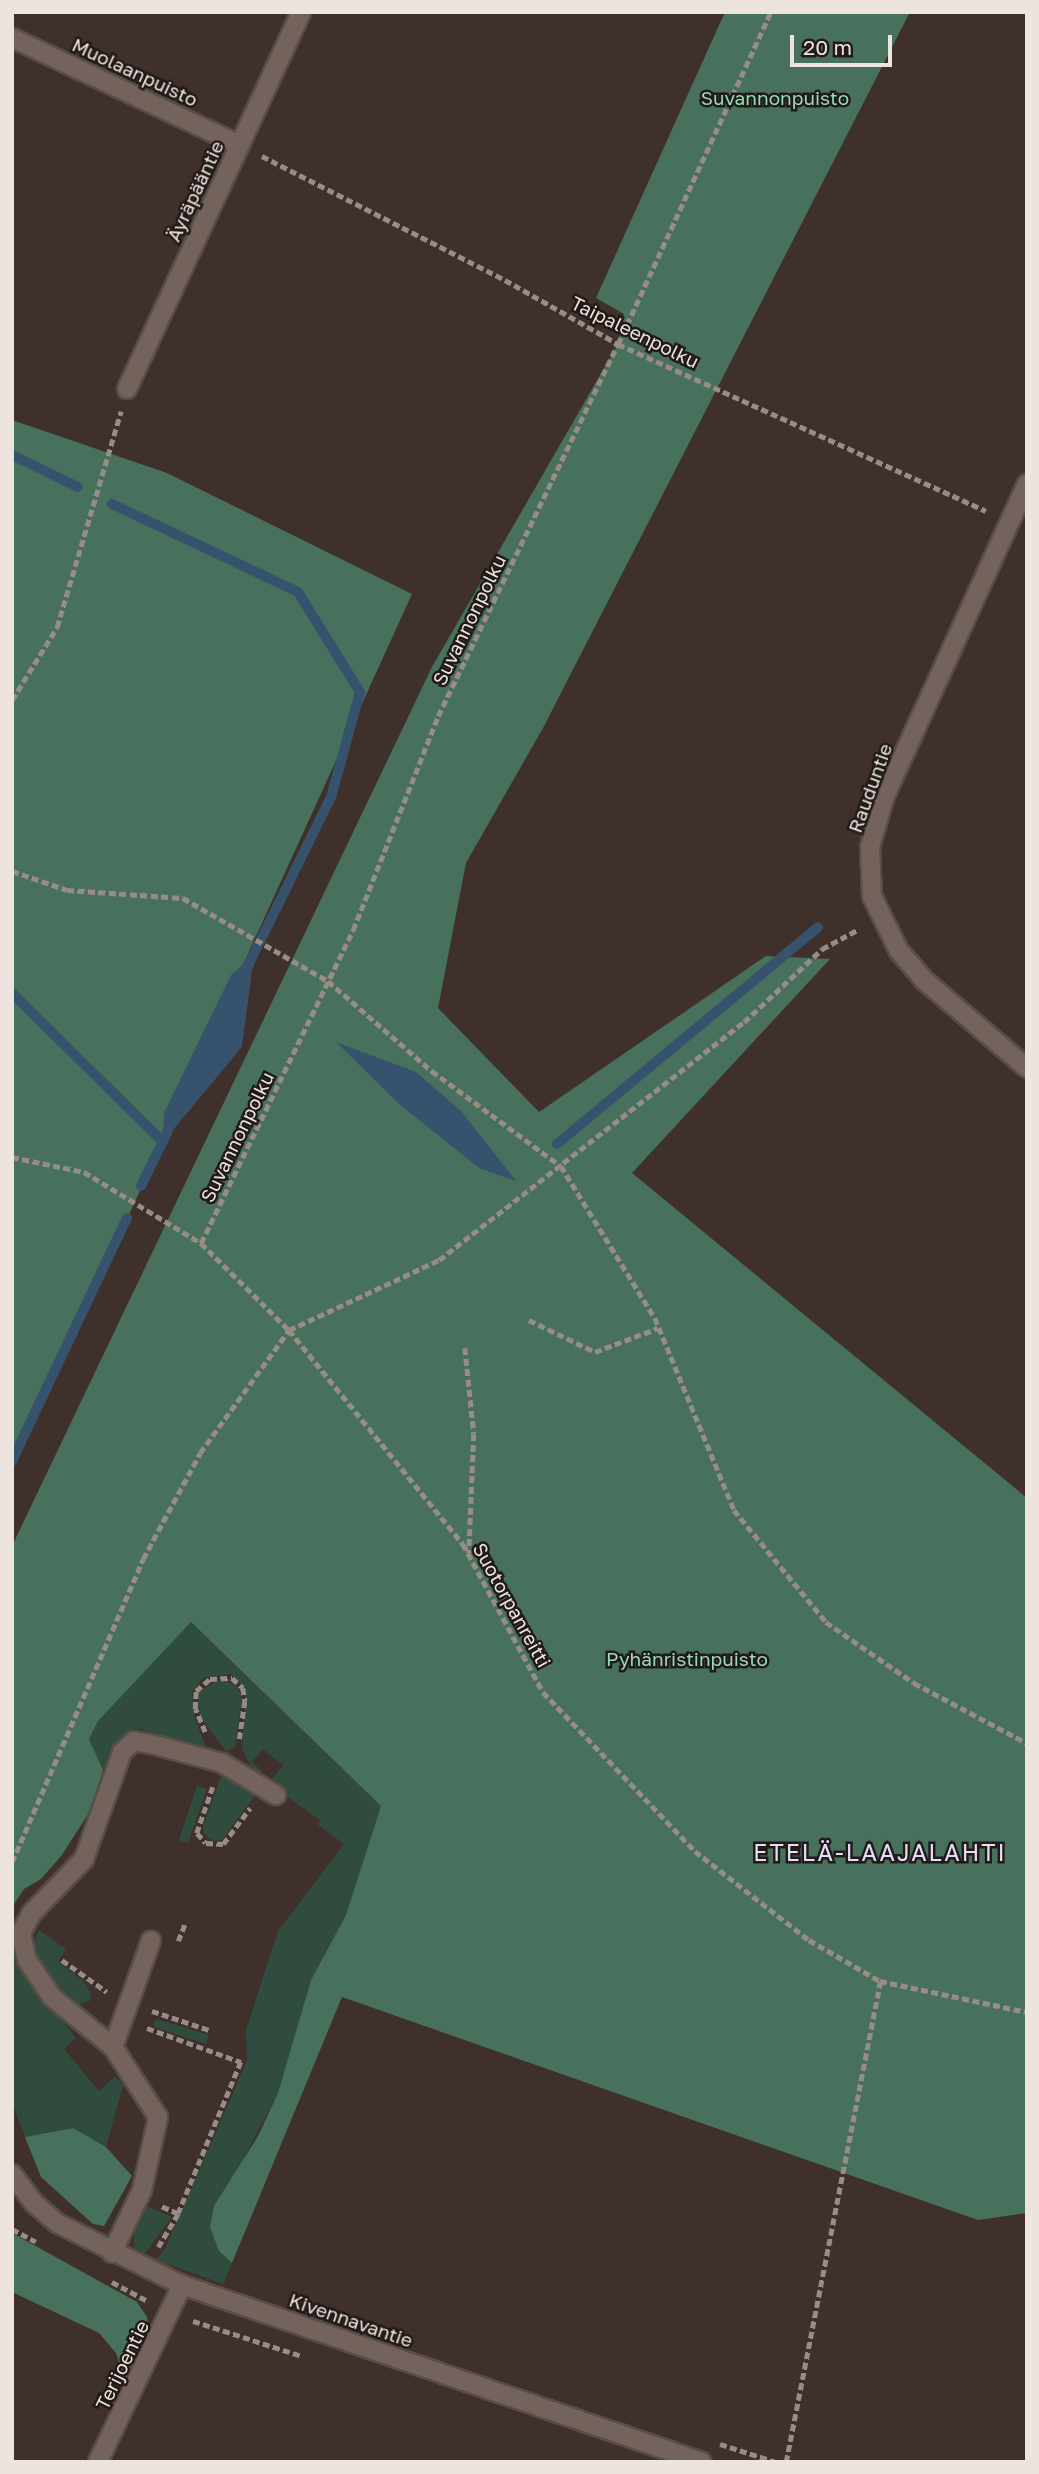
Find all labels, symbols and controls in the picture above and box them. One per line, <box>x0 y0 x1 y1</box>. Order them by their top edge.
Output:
scale bar <box>794 21 895 65</box>
street label: Muolaanpuisto <box>69 33 201 111</box>
text: 20 m <box>803 34 852 60</box>
park label: Suvannonpuisto <box>701 87 849 109</box>
street label: Äyräpääntie <box>162 137 228 245</box>
street label: Taipaleenpolku <box>567 291 703 373</box>
street label: Suvannonpolku <box>428 551 510 689</box>
street label: Rauduntie <box>843 740 897 836</box>
street label: Suvannonpolku <box>196 1068 278 1206</box>
street label: Suotorpanreitti <box>468 1539 556 1671</box>
park label: Pyhänristinpuisto <box>606 1648 768 1670</box>
district label: ETELÄ-LAAJALAHTI <box>755 1838 1005 1866</box>
street label: Kivennavantie <box>286 2288 416 2352</box>
street label: Terijoentie <box>91 2317 153 2413</box>

